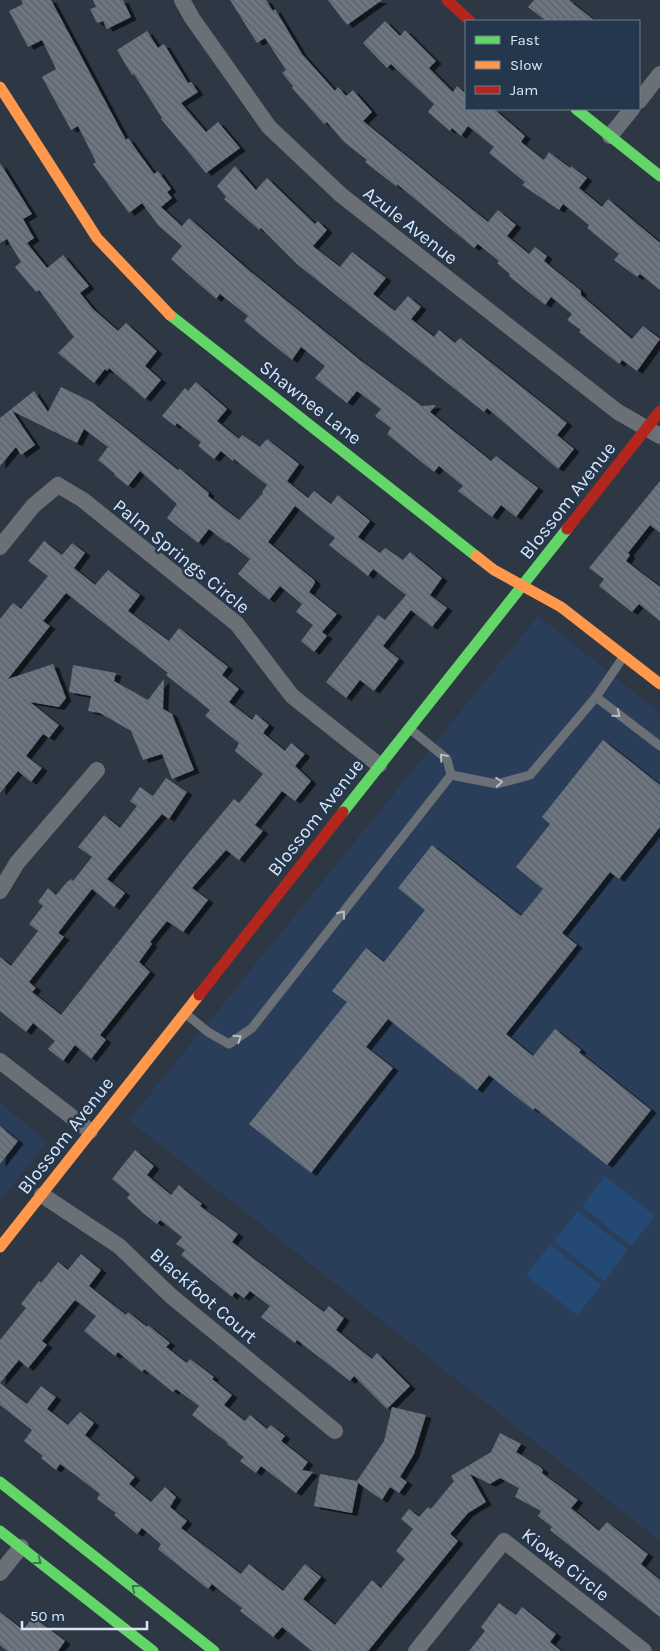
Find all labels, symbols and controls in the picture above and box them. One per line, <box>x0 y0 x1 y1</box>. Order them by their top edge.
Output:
legend <box>465 20 640 110</box>
text: Fast <box>510 31 540 49</box>
text: Slow <box>510 56 542 74</box>
text: Jam <box>510 81 538 99</box>
street label: Azule Avenue <box>359 182 462 269</box>
street label: Shawnee Lane <box>255 356 366 449</box>
street label: Blossom Avenue <box>515 438 620 564</box>
street label: Palm Springs Circle <box>109 495 254 619</box>
one-way arrow <box>612 709 621 718</box>
one-way arrow <box>439 754 448 763</box>
street label: Blossom Avenue <box>263 755 368 881</box>
one-way arrow <box>495 777 503 788</box>
one-way arrow <box>336 910 345 919</box>
one-way arrow <box>232 1035 241 1044</box>
street label: Blossom Avenue <box>13 1073 118 1199</box>
street label: Blackfoot Court <box>145 1243 261 1348</box>
street label: Kiowa Circle <box>517 1524 614 1606</box>
one-way arrow <box>33 1555 42 1564</box>
one-way arrow <box>132 1586 141 1594</box>
scale bar <box>22 1598 148 1630</box>
text: 50 m <box>30 1607 65 1625</box>

